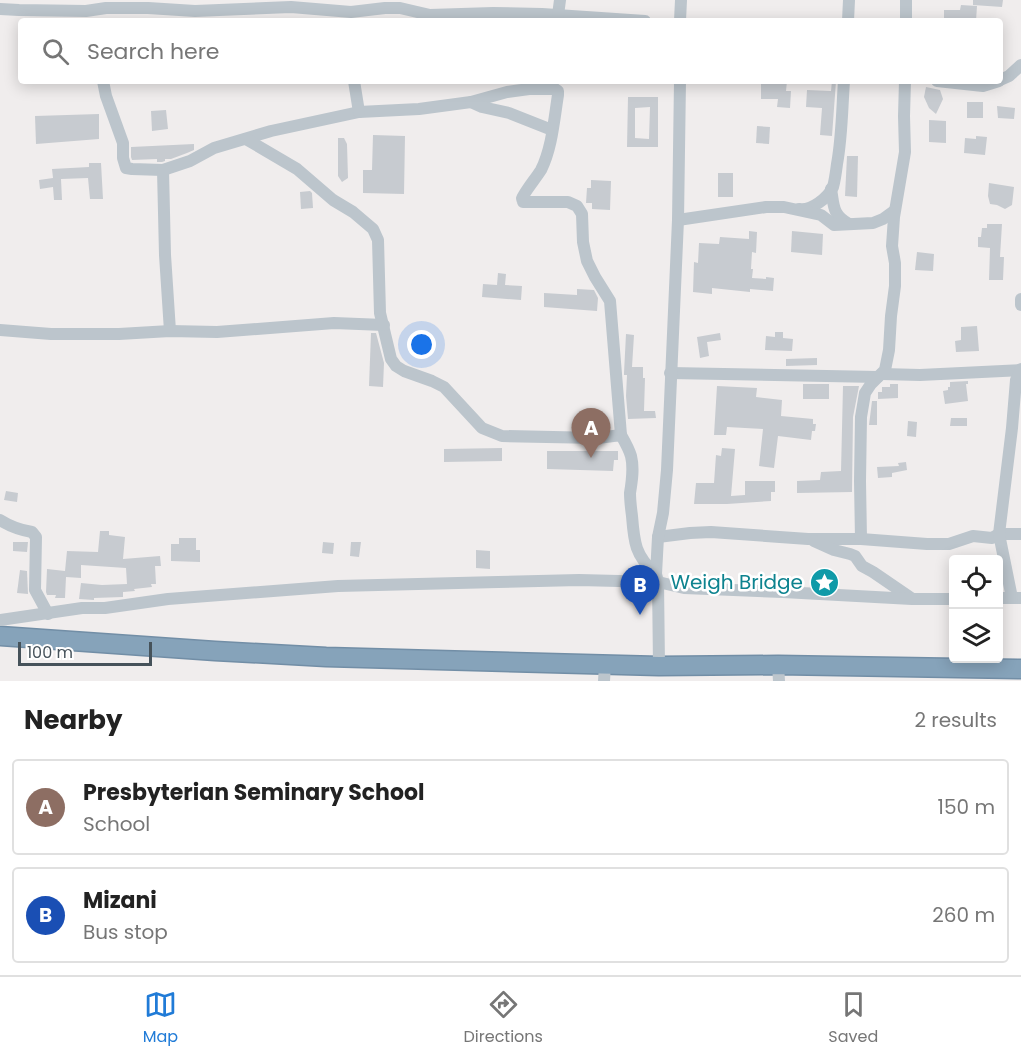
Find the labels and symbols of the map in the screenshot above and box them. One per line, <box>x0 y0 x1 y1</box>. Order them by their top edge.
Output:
your location <box>407 330 436 359</box>
pin: A <box>572 408 610 458</box>
pin: B <box>620 566 660 615</box>
place icon: Weigh Bridge <box>808 566 840 598</box>
place label: Weigh Bridge <box>670 568 803 596</box>
scale bar <box>18 639 152 666</box>

